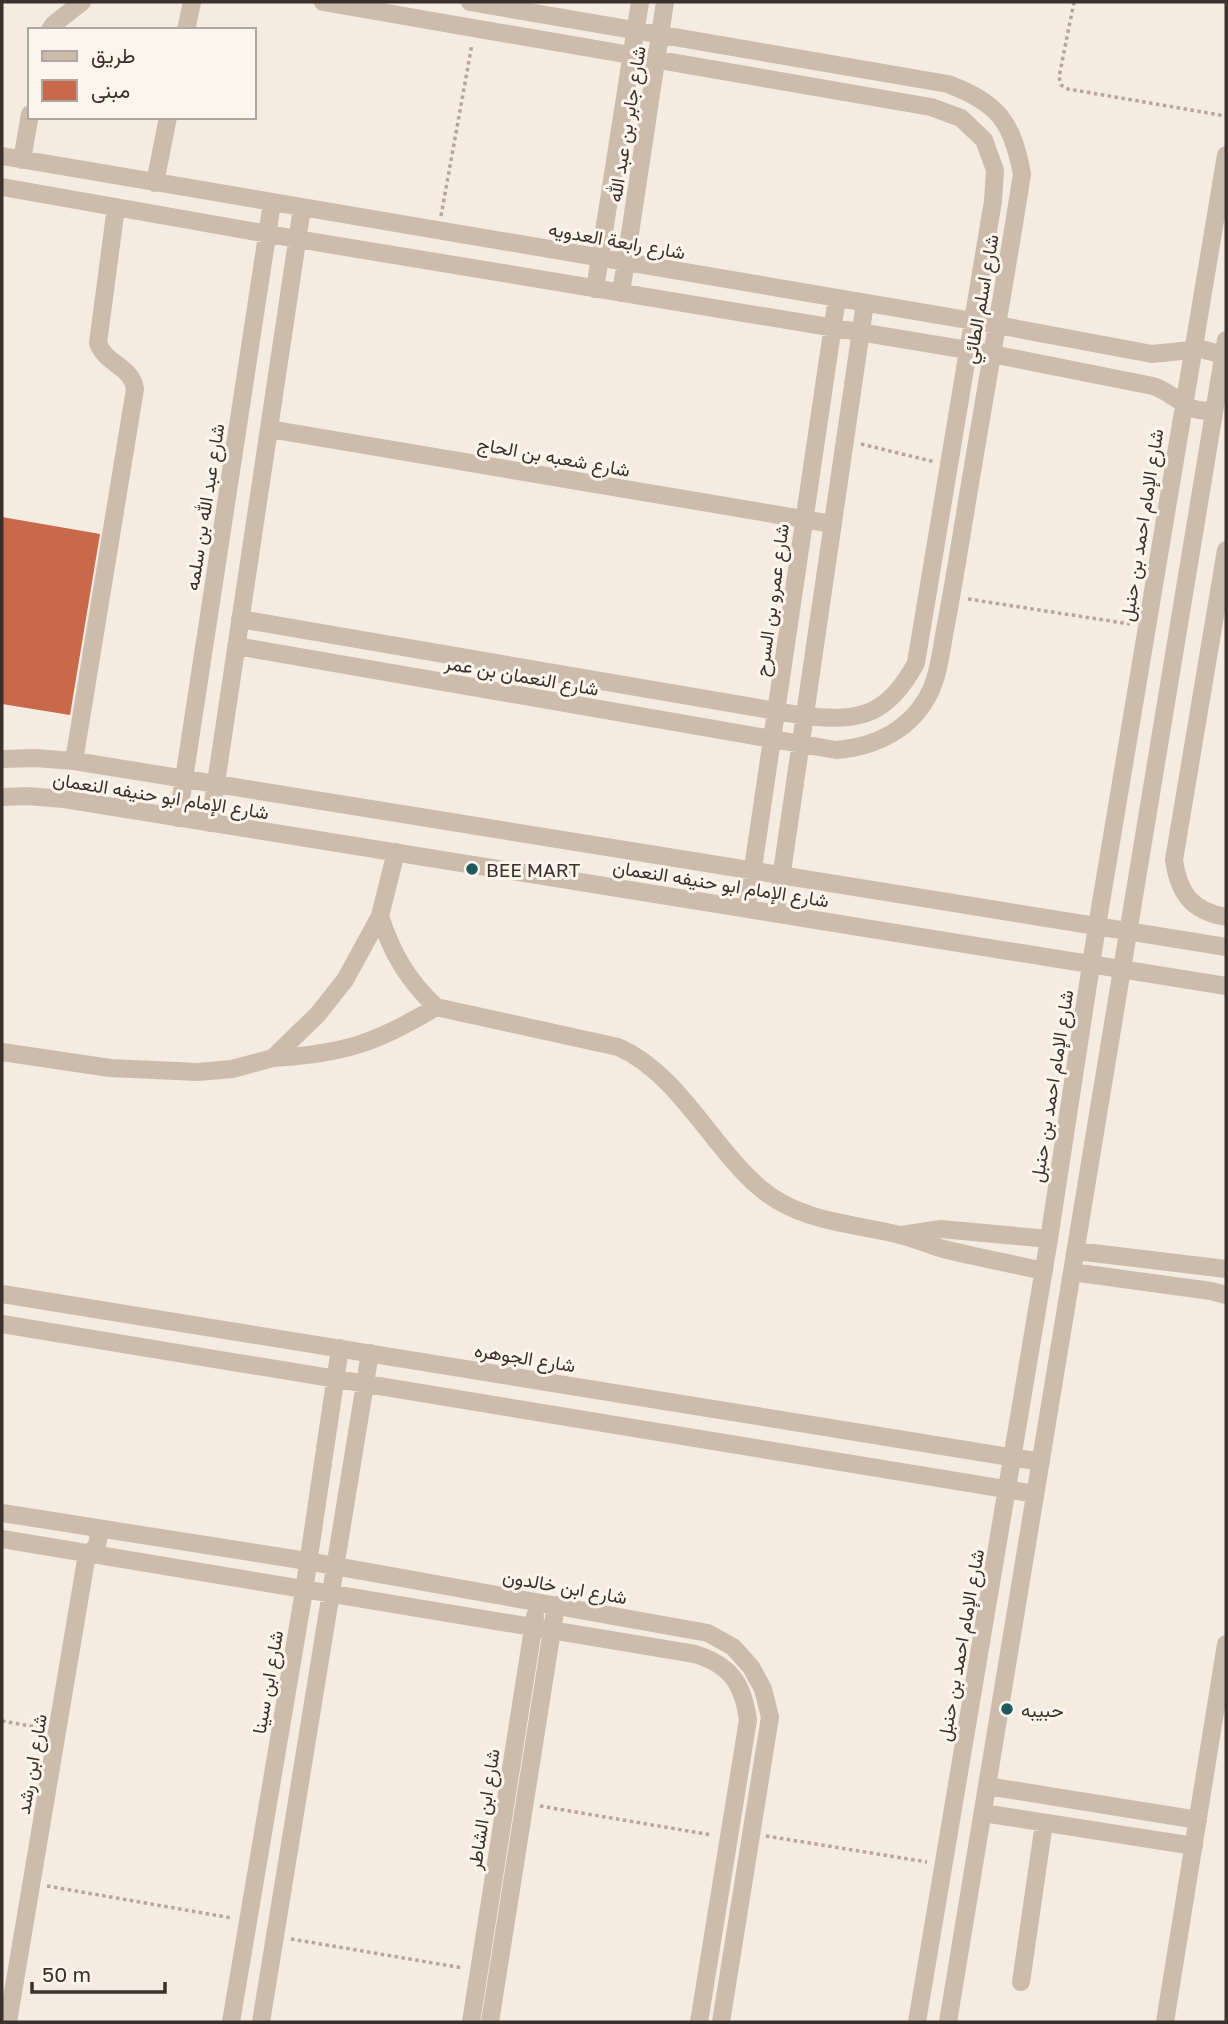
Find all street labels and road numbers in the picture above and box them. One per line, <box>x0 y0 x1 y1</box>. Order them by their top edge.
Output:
street label: شارع جابر بن عبد الله <box>602 44 652 204</box>
street label: شارع رابعة العدويه <box>546 217 687 265</box>
street label: شارع اسلم الطائي <box>957 232 1008 366</box>
street label: شارع عبد الله بن سلمه <box>179 422 231 592</box>
street label: شارع الإمام احمد بن حنبل <box>1114 427 1170 623</box>
street label: شارع شعبه بن الحاج <box>476 431 632 483</box>
street label: شارع عمرو بن السرح <box>749 522 795 678</box>
street label: شارع النعمان بن عمر <box>442 650 601 702</box>
street label: شارع الإمام ابو حنيفه النعمان <box>51 767 271 825</box>
street label: شارع الإمام ابو حنيفه النعمان <box>611 855 831 913</box>
street label: شارع الإمام احمد بن حنبل <box>1024 988 1080 1184</box>
street label: شارع الجوهره <box>472 1338 577 1378</box>
street label: شارع الإمام احمد بن حنبل <box>932 1547 990 1743</box>
street label: شارع ابن خالدون <box>501 1564 629 1610</box>
street label: شارع ابن سينا <box>247 1628 289 1736</box>
street label: شارع ابن رشد <box>11 1712 53 1816</box>
street label: شارع ابن الشاطر <box>462 1747 506 1872</box>

